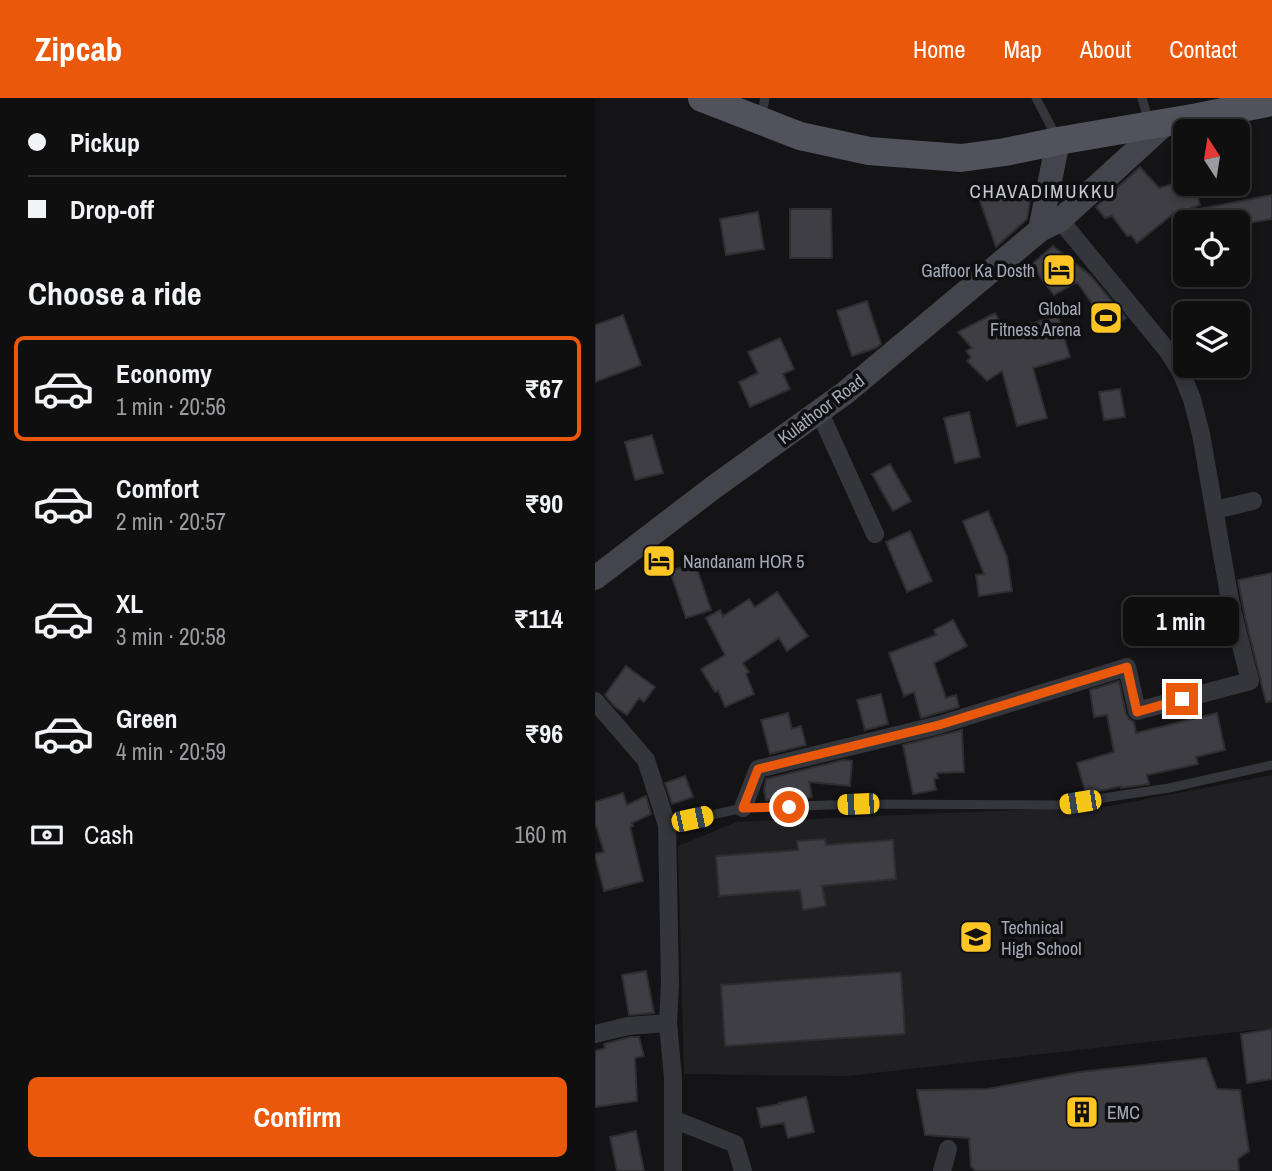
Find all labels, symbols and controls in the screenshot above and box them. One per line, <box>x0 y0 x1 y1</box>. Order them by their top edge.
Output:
text: Zipcab <box>35 27 122 71</box>
text: Home <box>913 33 965 65</box>
text: Map <box>1003 33 1042 65</box>
text: About <box>1080 33 1131 65</box>
text: Contact <box>1169 33 1237 65</box>
north arrow <box>1173 119 1249 196</box>
map controls <box>1173 119 1250 378</box>
text: Pickup <box>70 125 140 160</box>
district label: CHAVADIMUKKU <box>969 178 1117 204</box>
text: Drop-off <box>70 192 154 227</box>
button: locate <box>1173 210 1250 287</box>
hotel icon: Gaffoor Ka Dosth <box>1040 251 1078 289</box>
place label: Gaffoor Ka Dosth <box>921 258 1035 283</box>
text: Choose a ride <box>28 272 202 315</box>
place label: Global Fitness Arena <box>990 296 1081 342</box>
sports icon: Global Fitness Arena <box>1087 299 1125 337</box>
button: layers <box>1173 301 1250 378</box>
text: Economy <box>116 356 212 391</box>
icon: car <box>32 357 95 420</box>
street label: Kulathoor Road <box>773 368 869 450</box>
text: ₹67 <box>524 371 563 406</box>
text: 1 min · 20:56 <box>116 391 226 422</box>
text: Comfort <box>116 471 199 506</box>
icon: car <box>32 472 95 535</box>
text: ₹90 <box>524 486 563 521</box>
text: 2 min · 20:57 <box>116 506 226 537</box>
hotel icon: Nandanam HOR 5 <box>640 542 678 580</box>
place label: Nandanam HOR 5 <box>683 549 804 574</box>
text: XL <box>116 586 143 621</box>
icon: car <box>32 587 95 650</box>
callout: 1 min <box>1124 598 1240 646</box>
text: ₹114 <box>514 601 563 636</box>
text: 1 min <box>1156 606 1206 637</box>
text: 3 min · 20:58 <box>116 621 226 652</box>
route end <box>1166 683 1198 715</box>
text: Green <box>116 701 178 736</box>
icon: car <box>32 702 95 765</box>
text: ₹96 <box>524 716 563 751</box>
text: 4 min · 20:59 <box>116 736 226 767</box>
car <box>1058 788 1103 816</box>
route start <box>773 791 805 823</box>
car <box>837 793 880 815</box>
car <box>670 804 715 834</box>
icon: cash <box>28 816 66 854</box>
text: Cash <box>84 817 134 852</box>
text: 160 m <box>515 819 567 850</box>
place label: Technical High School <box>1001 915 1081 961</box>
school or university icon: Technical High School <box>957 918 995 956</box>
button: Confirm <box>28 1077 567 1157</box>
building icon: EMC <box>1063 1093 1101 1131</box>
place label: EMC <box>1107 1100 1140 1125</box>

